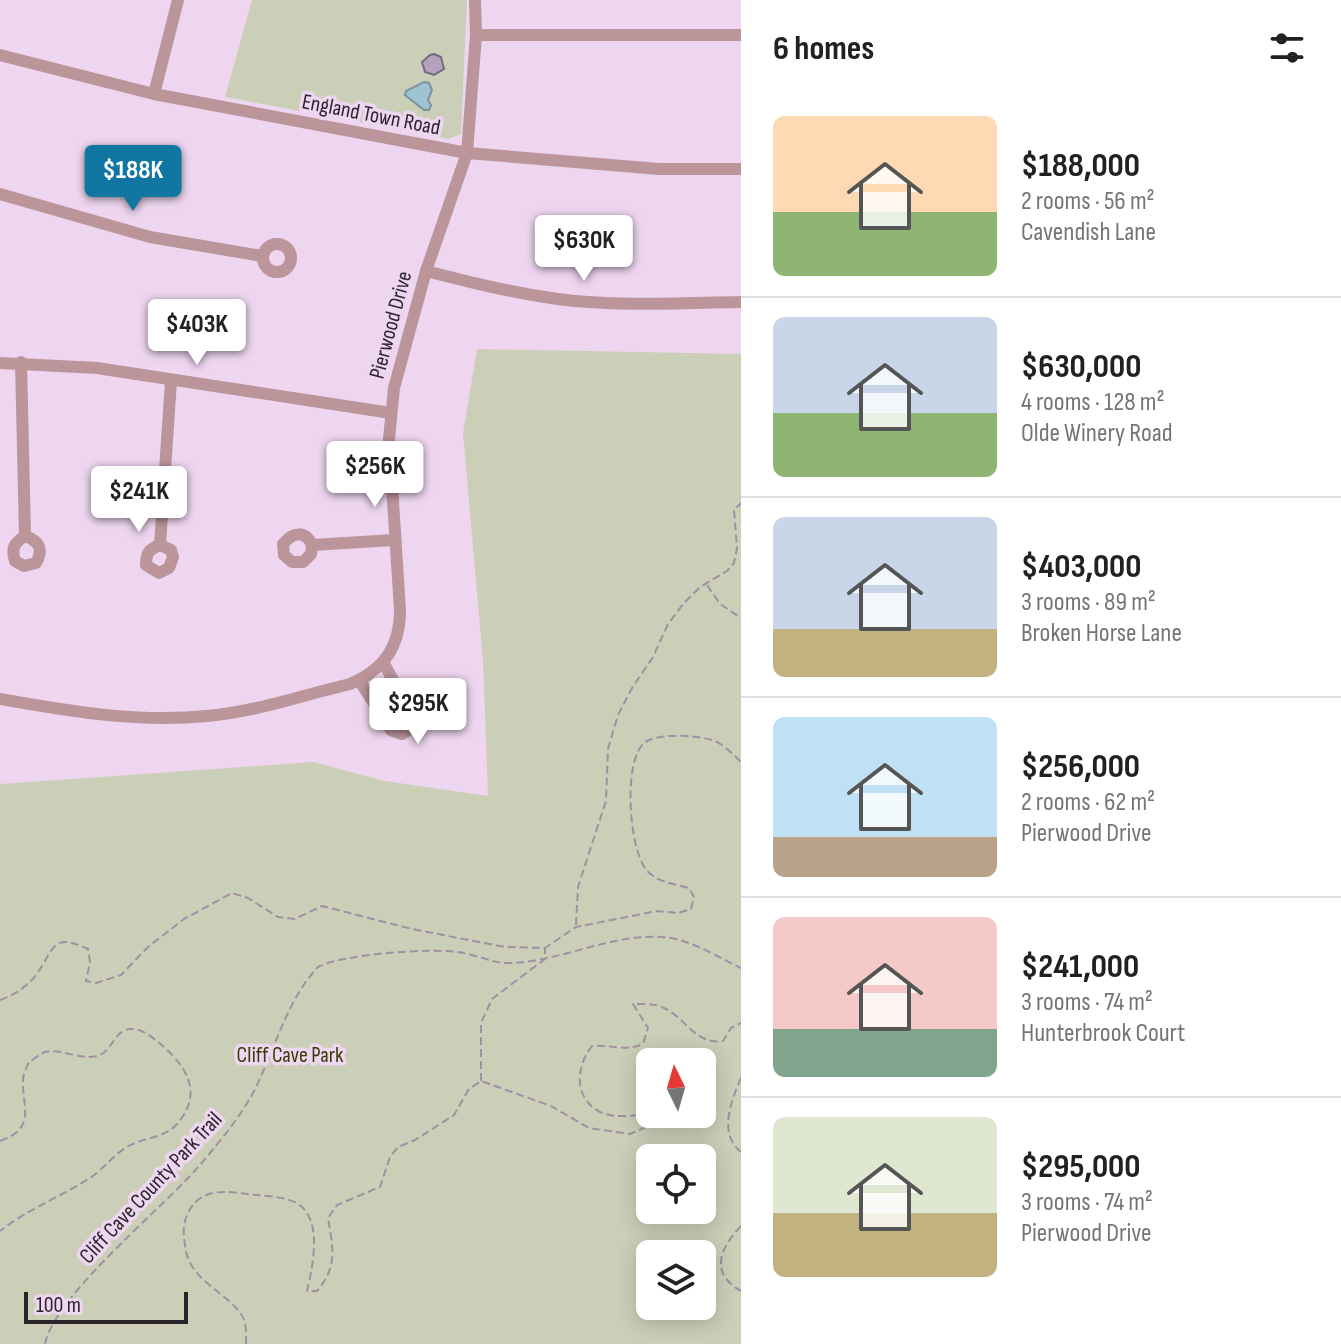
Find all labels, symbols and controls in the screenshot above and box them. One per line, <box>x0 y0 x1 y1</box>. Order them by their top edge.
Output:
icon: filters <box>1265 26 1309 70</box>
text: 6 homes <box>773 28 874 69</box>
street label: England Town Road <box>300 88 442 142</box>
pin: $188K <box>77 145 189 213</box>
text: $188,000 <box>1021 145 1140 186</box>
icon: home <box>837 148 933 244</box>
text: $188K <box>103 155 163 186</box>
text: 2 rooms · 56 m² <box>1021 186 1155 217</box>
pin: $630K <box>528 215 640 283</box>
text: Cavendish Lane <box>1021 217 1156 248</box>
text: $630K <box>553 225 615 256</box>
street label: Pierwood Drive <box>364 268 418 382</box>
pin: $403K <box>141 299 253 367</box>
text: $403K <box>166 309 228 340</box>
text: $630,000 <box>1021 346 1141 387</box>
icon: home <box>837 349 933 445</box>
text: 4 rooms · 128 m² <box>1021 387 1165 418</box>
text: Olde Winery Road <box>1021 418 1173 449</box>
pin: $256K <box>319 441 431 509</box>
text: $256K <box>344 451 406 482</box>
pin: $241K <box>83 466 195 534</box>
text: $241K <box>109 476 169 507</box>
text: $403,000 <box>1021 546 1141 587</box>
icon: home <box>837 549 933 645</box>
text: 3 rooms · 89 m² <box>1021 587 1156 618</box>
text: Broken Horse Lane <box>1021 618 1182 649</box>
pin: $295K <box>362 678 474 746</box>
text: $295K <box>387 688 449 719</box>
text: $256,000 <box>1021 746 1140 787</box>
icon: home <box>837 749 933 845</box>
text: 2 rooms · 62 m² <box>1021 787 1155 818</box>
text: Pierwood Drive <box>1021 818 1152 849</box>
text: $241,000 <box>1021 946 1139 987</box>
icon: home <box>837 949 933 1045</box>
text: 3 rooms · 74 m² <box>1021 987 1153 1018</box>
text: Hunterbrook Court <box>1021 1018 1185 1049</box>
park label: Cliff Cave Park <box>237 1042 344 1069</box>
north arrow <box>636 1048 716 1128</box>
map controls <box>636 1048 716 1320</box>
street label: Cliff Cave County Park Trail <box>74 1107 228 1269</box>
button: locate <box>636 1144 716 1224</box>
text: $295,000 <box>1021 1146 1140 1187</box>
icon: home <box>837 1149 933 1245</box>
text: 3 rooms · 74 m² <box>1021 1187 1153 1218</box>
text: Pierwood Drive <box>1021 1218 1152 1249</box>
button: layers <box>636 1240 716 1320</box>
scale bar <box>24 1288 188 1324</box>
text: 100 m <box>36 1292 81 1319</box>

